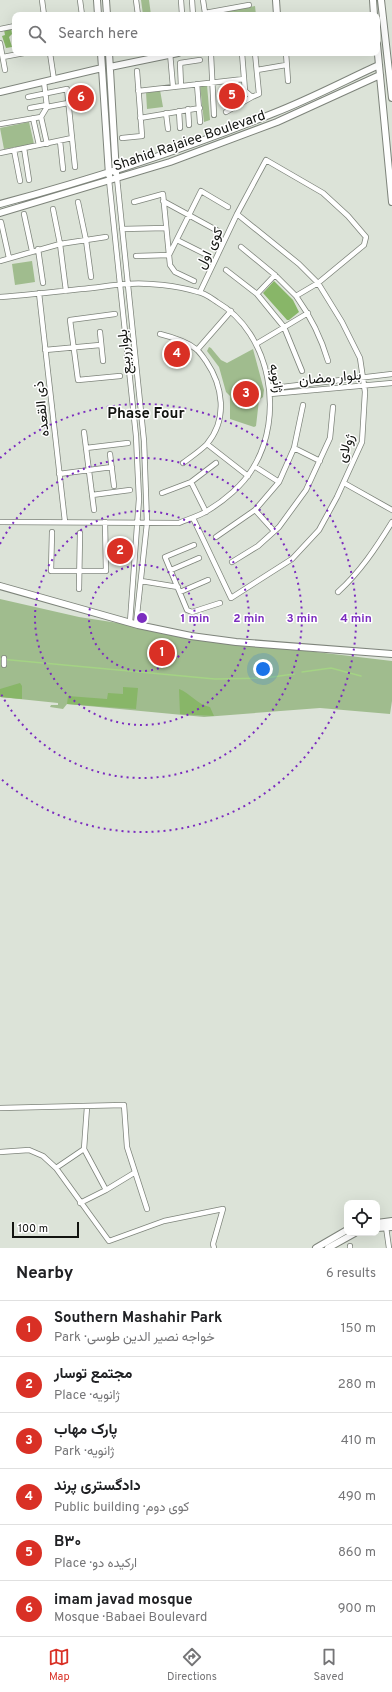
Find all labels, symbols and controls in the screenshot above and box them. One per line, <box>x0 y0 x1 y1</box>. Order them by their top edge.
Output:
search box <box>12 12 380 56</box>
icon: search <box>26 23 48 45</box>
text: Search here <box>58 25 138 44</box>
pin: 5 <box>219 81 245 111</box>
pin: 6 <box>68 83 94 113</box>
street label: Shahid Rajaiee Boulevard <box>111 107 268 175</box>
street label: کوی اول <box>193 225 228 272</box>
street label: بلوارربیع <box>115 328 137 375</box>
pin: 4 <box>164 339 190 369</box>
street label: ژانویه <box>265 362 286 394</box>
street label: بلوار رمضان <box>298 367 362 390</box>
pin: 3 <box>233 379 259 409</box>
street label: ذی القعده <box>31 380 54 438</box>
district label: Phase Four <box>107 405 185 424</box>
street label: ژولای <box>334 432 359 465</box>
pin: 2 <box>107 536 133 566</box>
centre of rings <box>135 611 149 625</box>
text: 1 min <box>181 611 209 627</box>
text: 2 min <box>233 611 265 627</box>
text: 3 min <box>286 611 318 627</box>
text: 4 min <box>340 611 372 627</box>
pin: 1 <box>149 638 175 668</box>
your location <box>253 659 273 679</box>
map controls <box>344 1200 380 1236</box>
button: locate <box>344 1200 380 1236</box>
scale bar <box>12 1220 79 1239</box>
text: 100 m <box>18 1222 48 1236</box>
text: Nearby <box>16 1263 73 1285</box>
text: 6 results <box>326 1266 376 1282</box>
text: Southern Mashahir Park <box>54 1309 222 1328</box>
text: 1 <box>26 1321 32 1337</box>
text: 150 m <box>341 1321 376 1337</box>
text: Park · خواجه نصیر الدین طوسی <box>54 1330 215 1346</box>
text: مجتمع توسار <box>54 1365 132 1384</box>
text: 2 <box>25 1377 33 1393</box>
text: 280 m <box>338 1377 376 1393</box>
text: Place · ژانویه <box>54 1388 120 1404</box>
text: پارک مهاب <box>54 1421 117 1440</box>
text: 3 <box>25 1433 33 1449</box>
text: 410 m <box>341 1433 376 1449</box>
text: Park · ژانویه <box>54 1444 114 1460</box>
text: دادگستری پرند <box>54 1477 141 1496</box>
text: 4 <box>25 1489 33 1505</box>
text: 490 m <box>338 1489 376 1505</box>
text: Public building · کوی دوم <box>54 1500 189 1516</box>
text: B۳۰ <box>54 1533 81 1552</box>
text: 5 <box>25 1545 33 1561</box>
text: 860 m <box>338 1545 376 1561</box>
text: Place · ارکیده دو <box>54 1556 137 1572</box>
text: imam javad mosque <box>54 1591 193 1610</box>
text: 6 <box>25 1601 33 1617</box>
text: 900 m <box>338 1601 376 1617</box>
text: Mosque · Babaei Boulevard <box>54 1610 207 1626</box>
tab: Map <box>48 1646 70 1684</box>
tab: Directions <box>167 1646 217 1684</box>
tab: Saved <box>313 1646 344 1684</box>

